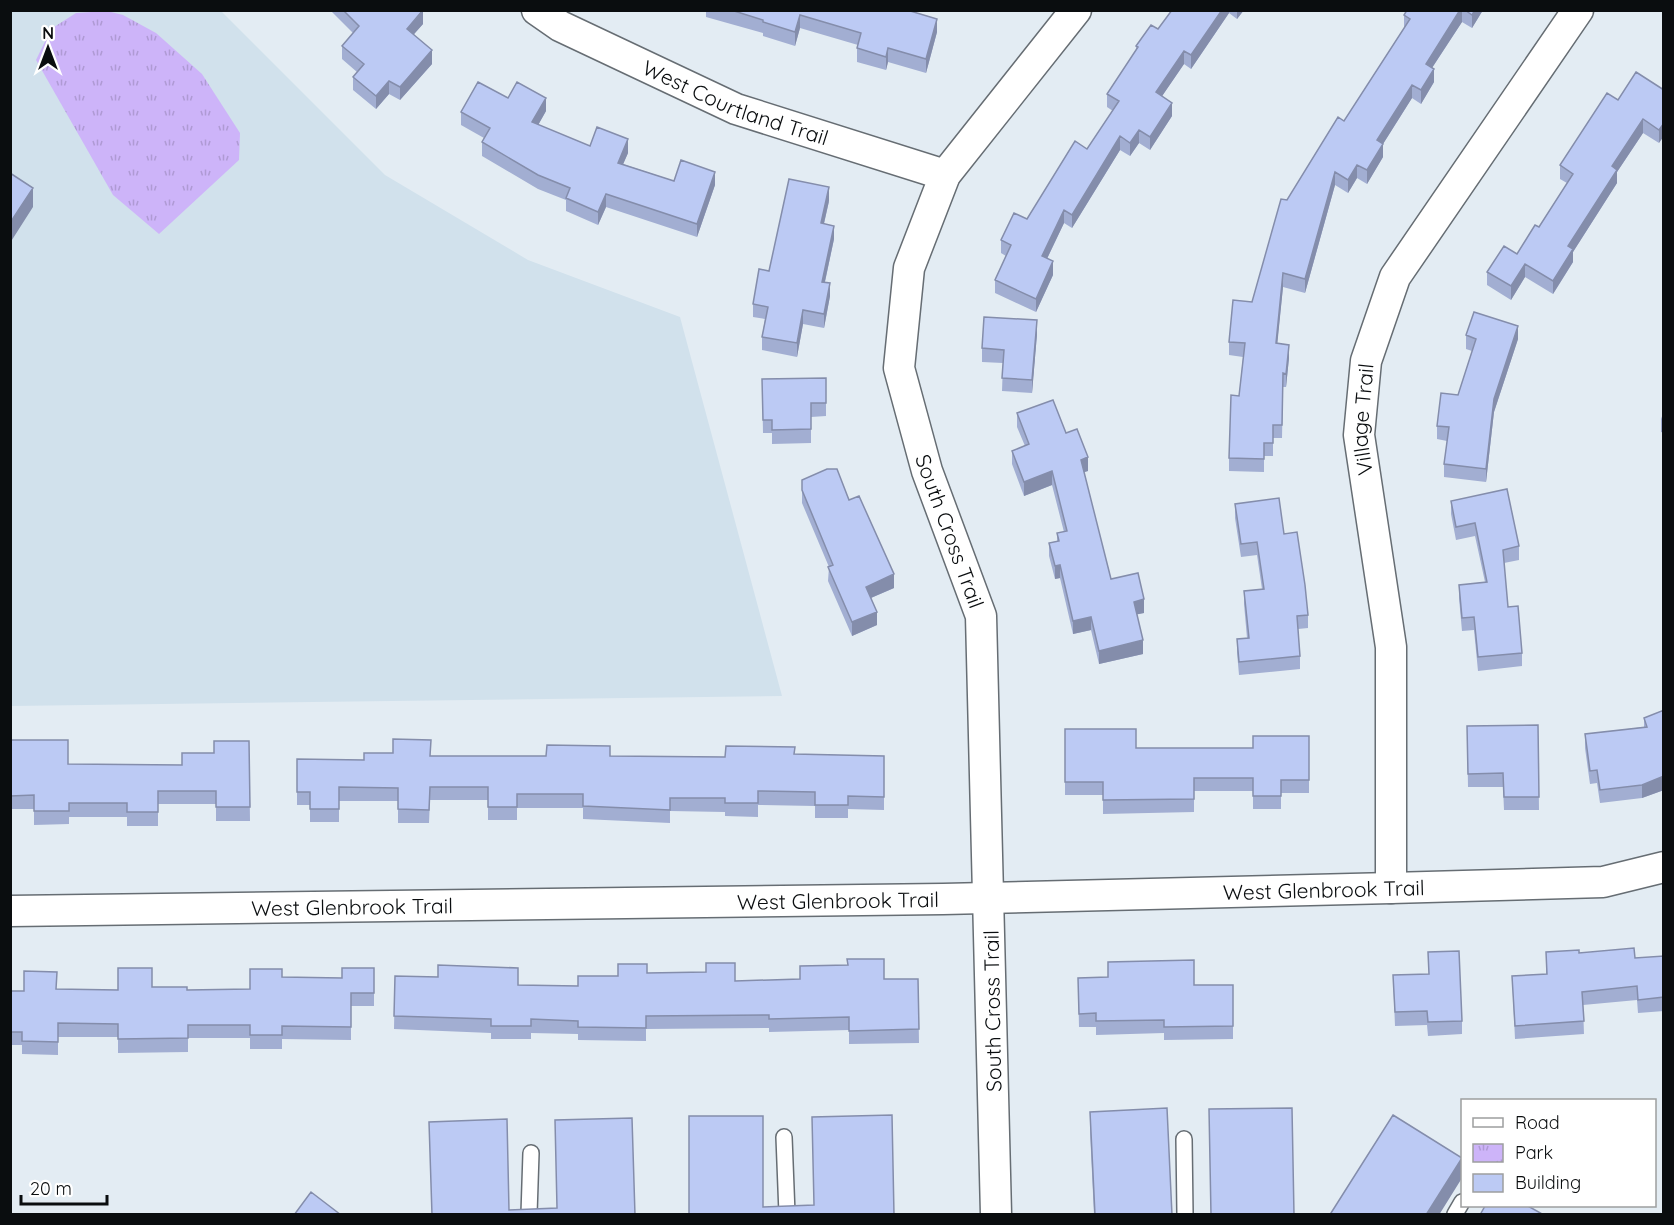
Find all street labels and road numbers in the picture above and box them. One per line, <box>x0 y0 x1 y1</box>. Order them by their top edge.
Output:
street label: West Courtland Trail <box>639 54 832 150</box>
street label: Village Trail <box>1346 362 1379 477</box>
street label: South Cross Trail <box>910 450 990 612</box>
street label: West Glenbrook Trail <box>1223 874 1425 905</box>
street label: West Glenbrook Trail <box>737 886 939 915</box>
street label: West Glenbrook Trail <box>251 892 453 921</box>
street label: South Cross Trail <box>978 930 1006 1092</box>

